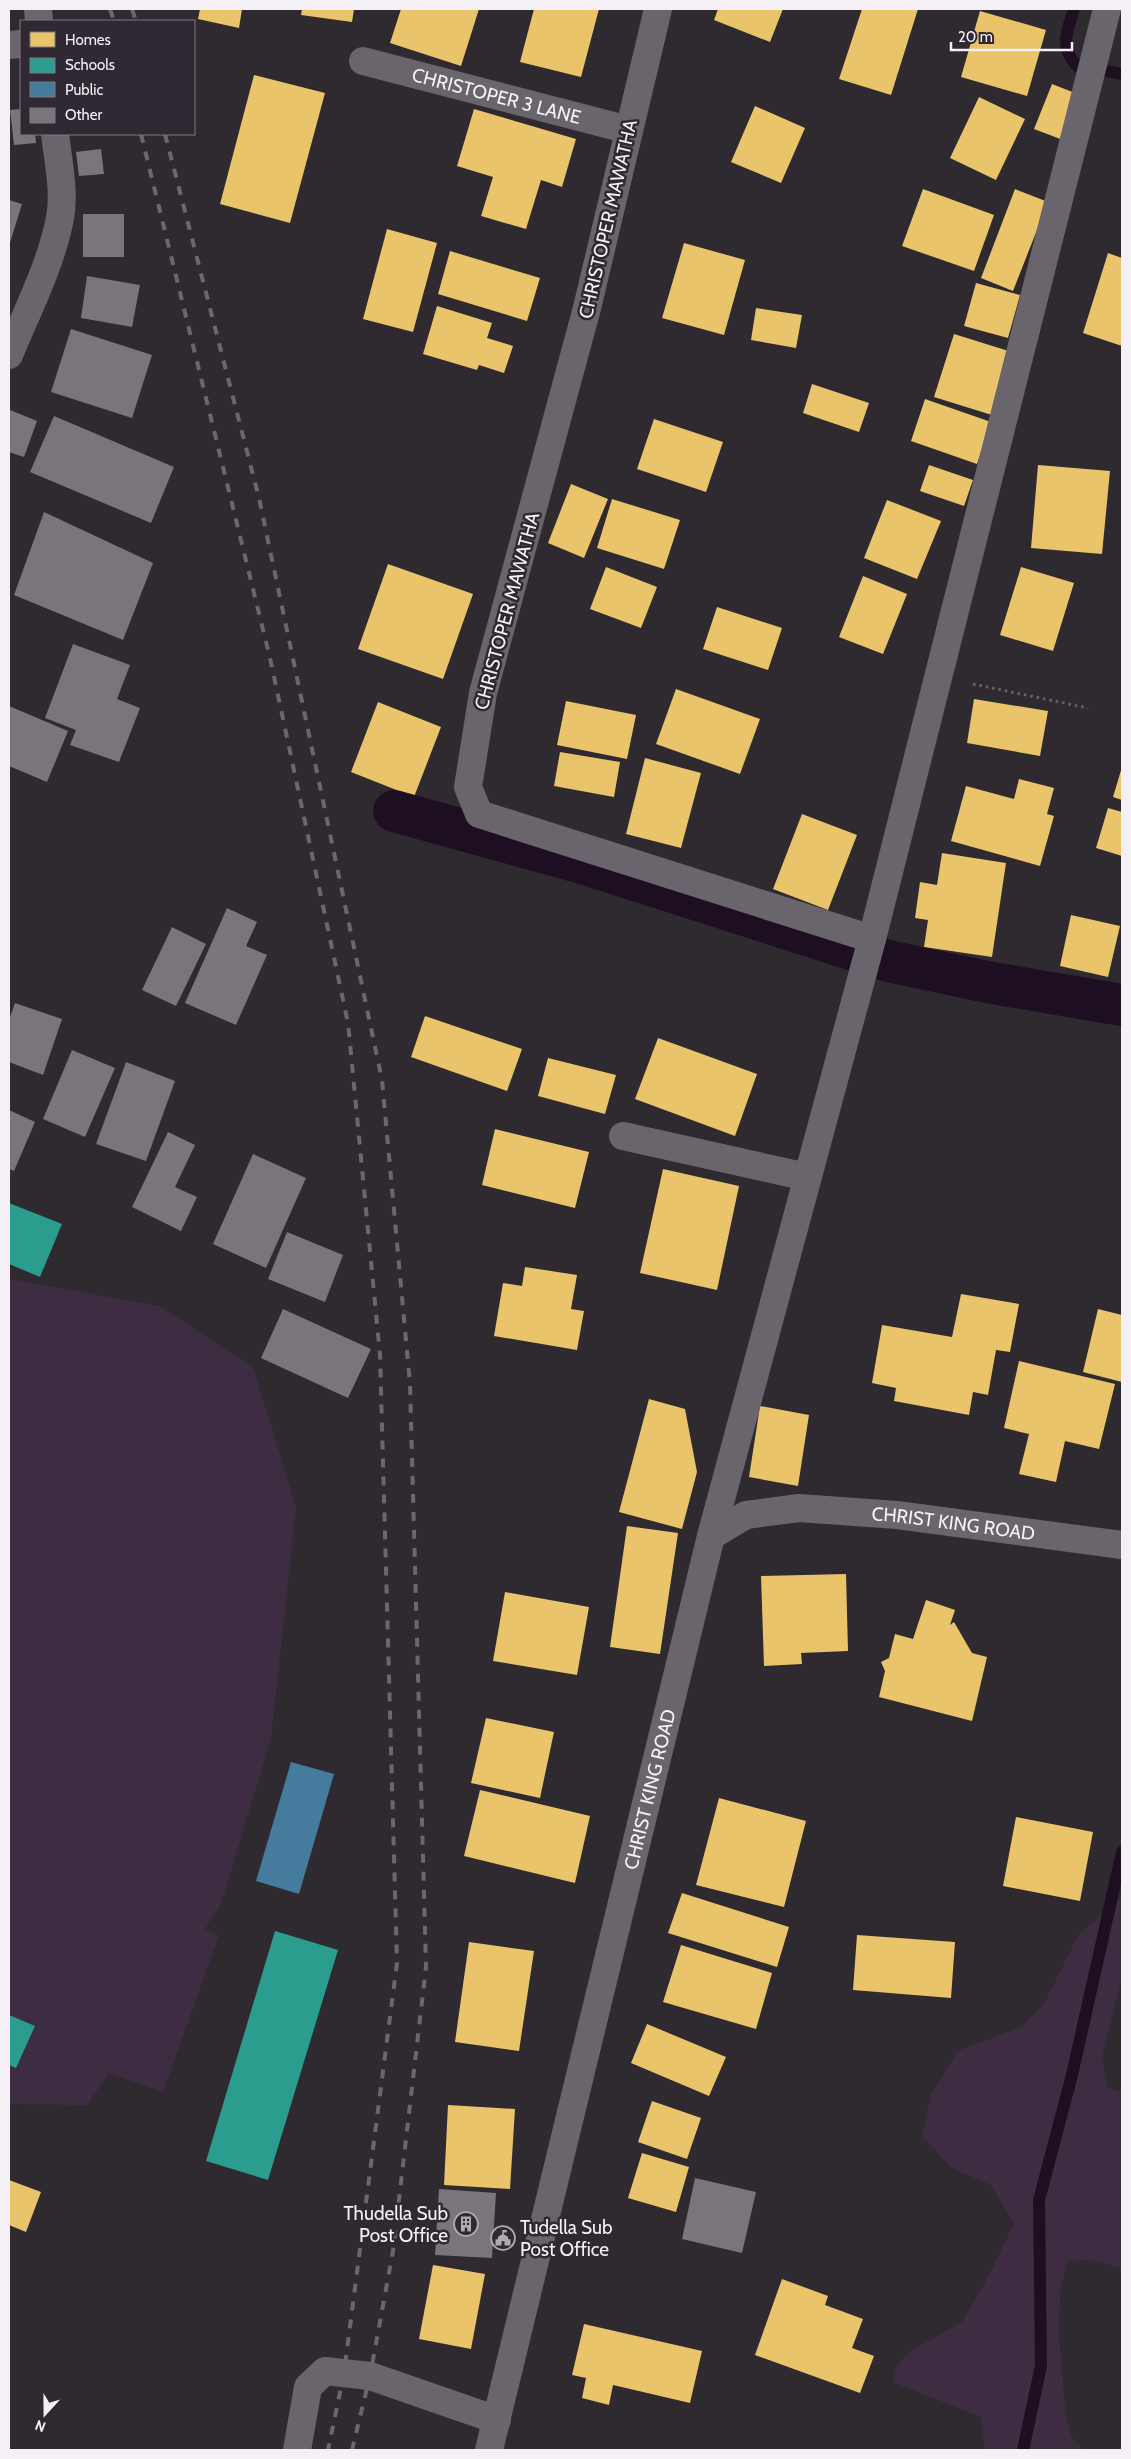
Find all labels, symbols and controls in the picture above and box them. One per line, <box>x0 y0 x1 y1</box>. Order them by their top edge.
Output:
legend <box>20 20 195 135</box>
scale bar <box>951 20 1072 52</box>
text: 20 m <box>958 28 993 46</box>
text: Homes <box>65 31 111 49</box>
text: Schools <box>65 56 115 74</box>
street label: CHRISTOPER 3 LANE <box>410 63 584 129</box>
text: Public <box>65 81 103 99</box>
text: Other <box>65 106 102 124</box>
street label: CHRISTOPER MAWATHA <box>574 117 642 321</box>
street label: CHRISTOPER MAWATHA <box>470 509 545 712</box>
street label: CHRIST KING ROAD <box>871 1502 1037 1545</box>
street label: CHRIST KING ROAD <box>619 1706 680 1872</box>
place label: Thudella Sub Post Office <box>344 2202 448 2247</box>
building icon: Thudella Sub Post Office <box>453 2211 479 2237</box>
place label: Tudella Sub Post Office <box>520 2216 613 2261</box>
public building icon: Tudella Sub Post Office <box>490 2225 516 2251</box>
north arrow <box>20 2389 70 2439</box>
text: N <box>32 2416 48 2436</box>

